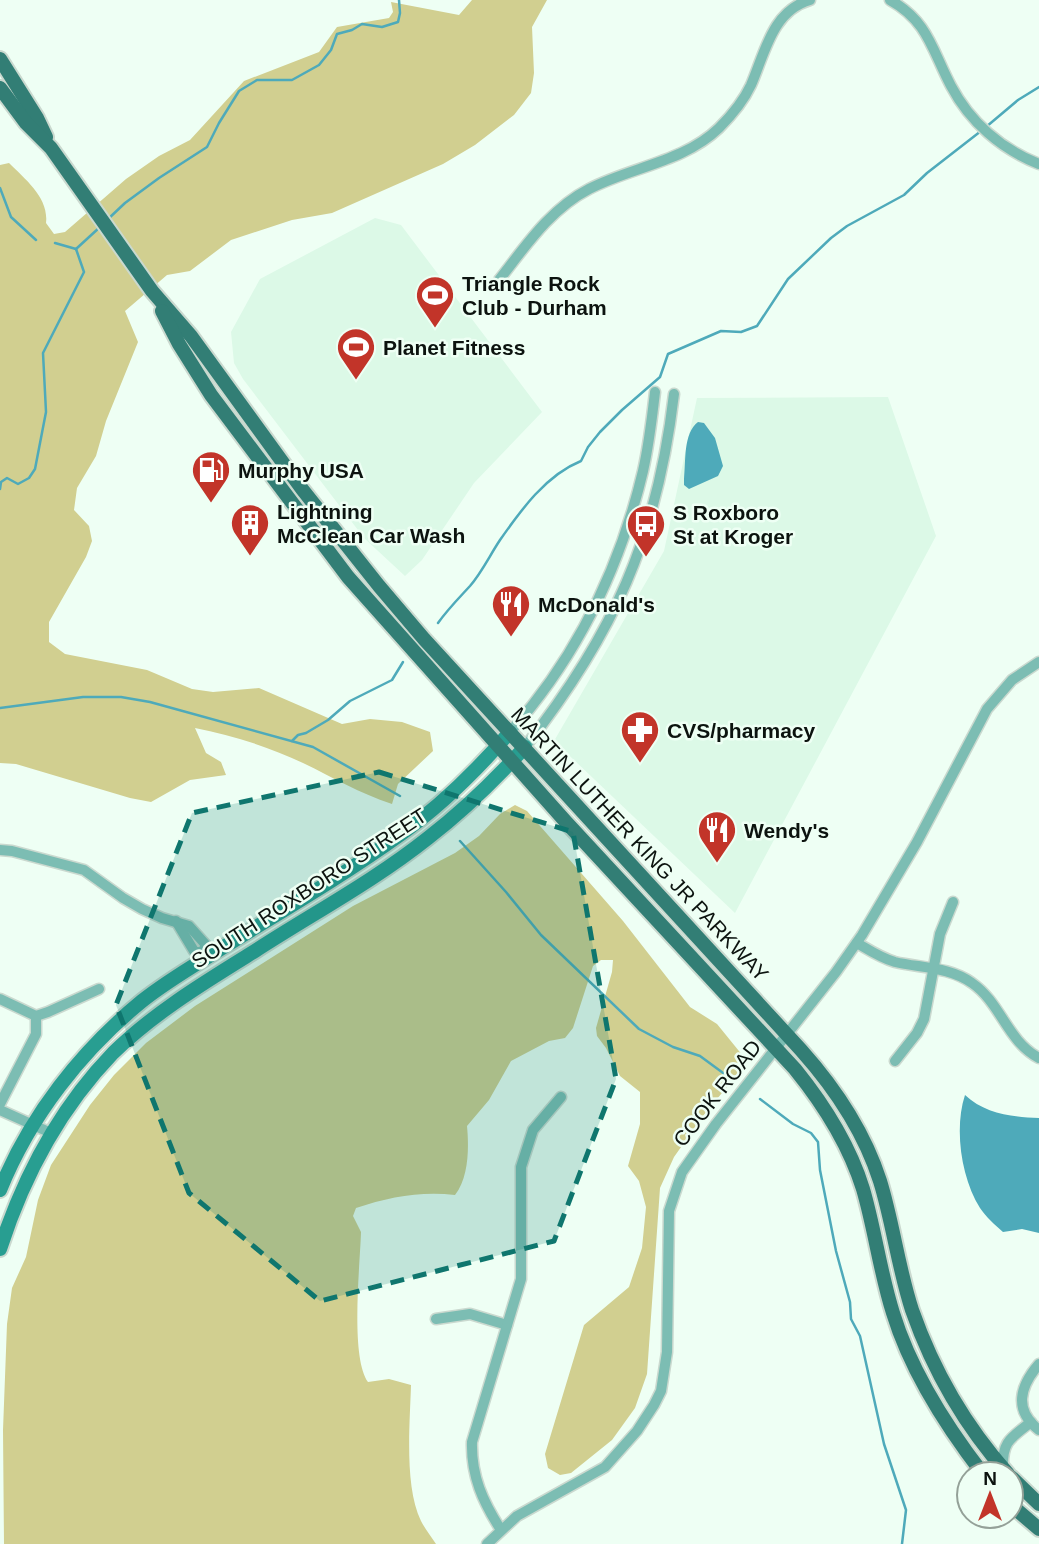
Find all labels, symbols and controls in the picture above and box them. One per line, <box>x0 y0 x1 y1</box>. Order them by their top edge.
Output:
place label: Triangle Rock Club - Durham <box>462 272 607 319</box>
sports icon: Triangle Rock Club - Durham <box>414 274 456 329</box>
sports icon: Planet Fitness <box>335 326 377 381</box>
place label: Planet Fitness <box>383 336 525 359</box>
fuel station icon: Murphy USA <box>190 449 232 504</box>
place label: Murphy USA <box>238 459 364 482</box>
place label: Lightning McClean Car Wash <box>277 500 465 547</box>
place label: S Roxboro St at Kroger <box>673 501 793 548</box>
building icon: Lightning McClean Car Wash <box>229 502 271 557</box>
bus stop icon: S Roxboro St at Kroger <box>625 503 667 558</box>
restaurant icon: McDonald's <box>490 583 532 638</box>
place label: McDonald's <box>538 593 655 616</box>
street label: MARTIN LUTHER KING JR PARKWAY <box>507 702 773 986</box>
pharmacy icon: CVS/pharmacy <box>619 709 661 764</box>
place label: CVS/pharmacy <box>667 719 816 742</box>
street label: SOUTH ROXBORO STREET <box>187 803 431 973</box>
restaurant icon: Wendy's <box>696 809 738 864</box>
place label: Wendy's <box>744 819 829 842</box>
street label: COOK ROAD <box>668 1035 766 1151</box>
north arrow <box>955 1460 1025 1530</box>
text: N <box>983 1468 997 1489</box>

